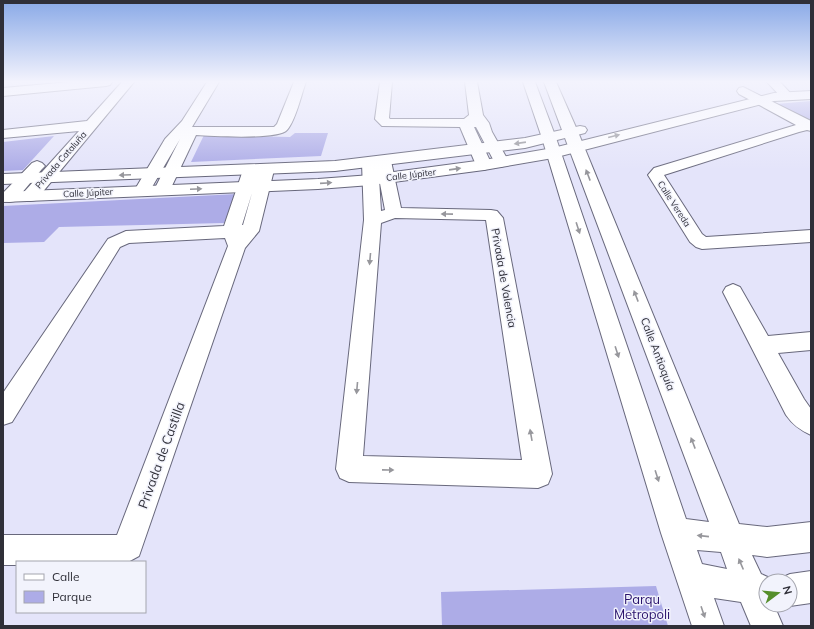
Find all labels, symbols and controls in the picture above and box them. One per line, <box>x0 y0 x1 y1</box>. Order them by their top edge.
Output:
street label: Privada Cataluña <box>33 129 89 191</box>
one-way arrow <box>608 132 621 138</box>
one-way arrow <box>514 140 526 146</box>
street label: Calle Júpiter <box>386 166 437 183</box>
one-way arrow <box>449 166 461 172</box>
one-way arrow <box>585 169 591 181</box>
one-way arrow <box>119 171 131 178</box>
street label: Calle Vereda <box>656 179 693 229</box>
one-way arrow <box>320 180 332 187</box>
one-way arrow <box>190 185 202 192</box>
street label: Calle Júpiter <box>63 186 114 199</box>
one-way arrow <box>440 211 453 217</box>
one-way arrow <box>575 222 581 234</box>
street label: Privada de Valencia <box>488 227 520 329</box>
one-way arrow <box>366 253 373 265</box>
one-way arrow <box>632 290 638 302</box>
street label: Calle Antioquía <box>638 315 678 393</box>
one-way arrow <box>615 346 621 358</box>
one-way arrow <box>354 382 361 394</box>
street label: Privada de Castilla <box>134 399 188 511</box>
one-way arrow <box>528 429 534 441</box>
one-way arrow <box>689 437 695 449</box>
one-way arrow <box>382 467 395 473</box>
one-way arrow <box>655 470 661 482</box>
one-way arrow <box>697 532 709 539</box>
one-way arrow <box>738 559 744 570</box>
legend <box>16 561 146 613</box>
text: Calle <box>52 569 79 584</box>
north arrow <box>758 573 798 613</box>
text: N <box>780 584 795 596</box>
text: Parque <box>52 589 92 604</box>
park label: Parqu Metropoli <box>614 591 670 622</box>
one-way arrow <box>700 607 706 619</box>

